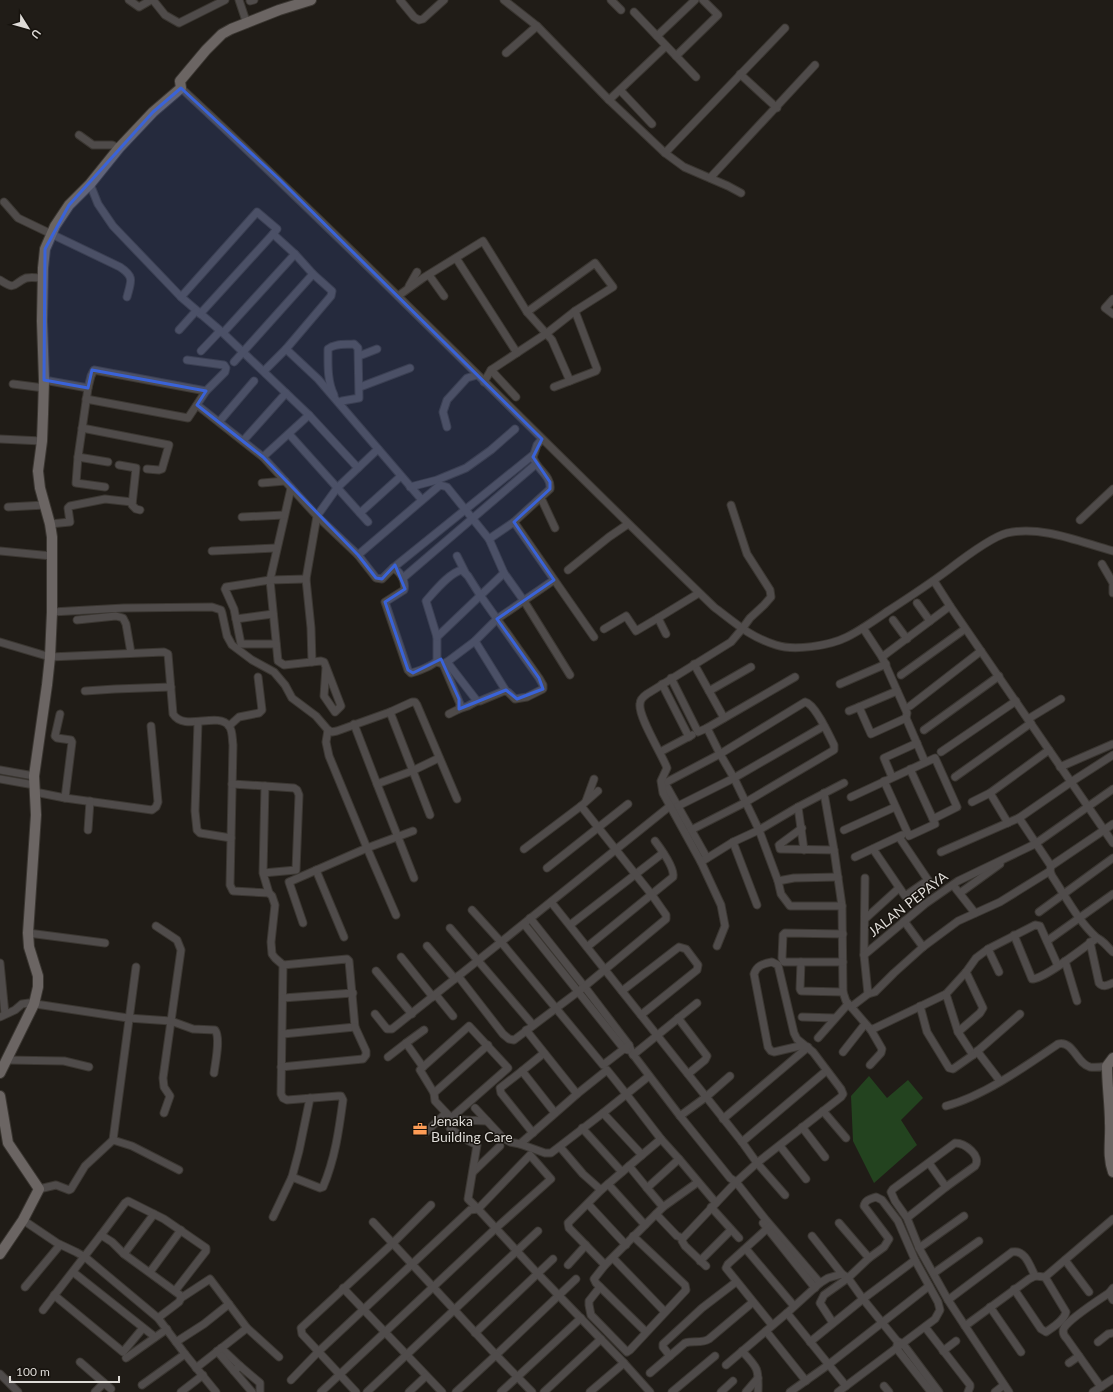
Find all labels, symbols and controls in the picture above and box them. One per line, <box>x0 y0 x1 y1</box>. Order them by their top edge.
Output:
north arrow <box>8 8 48 48</box>
text: U <box>29 27 44 41</box>
street label: JALAN PEPAYA <box>865 867 951 940</box>
place label: Jenaka Building Care <box>431 1112 513 1145</box>
office icon: Jenaka Building Care <box>412 1121 428 1137</box>
scale bar <box>10 1358 119 1384</box>
text: 100 m <box>16 1364 50 1379</box>

